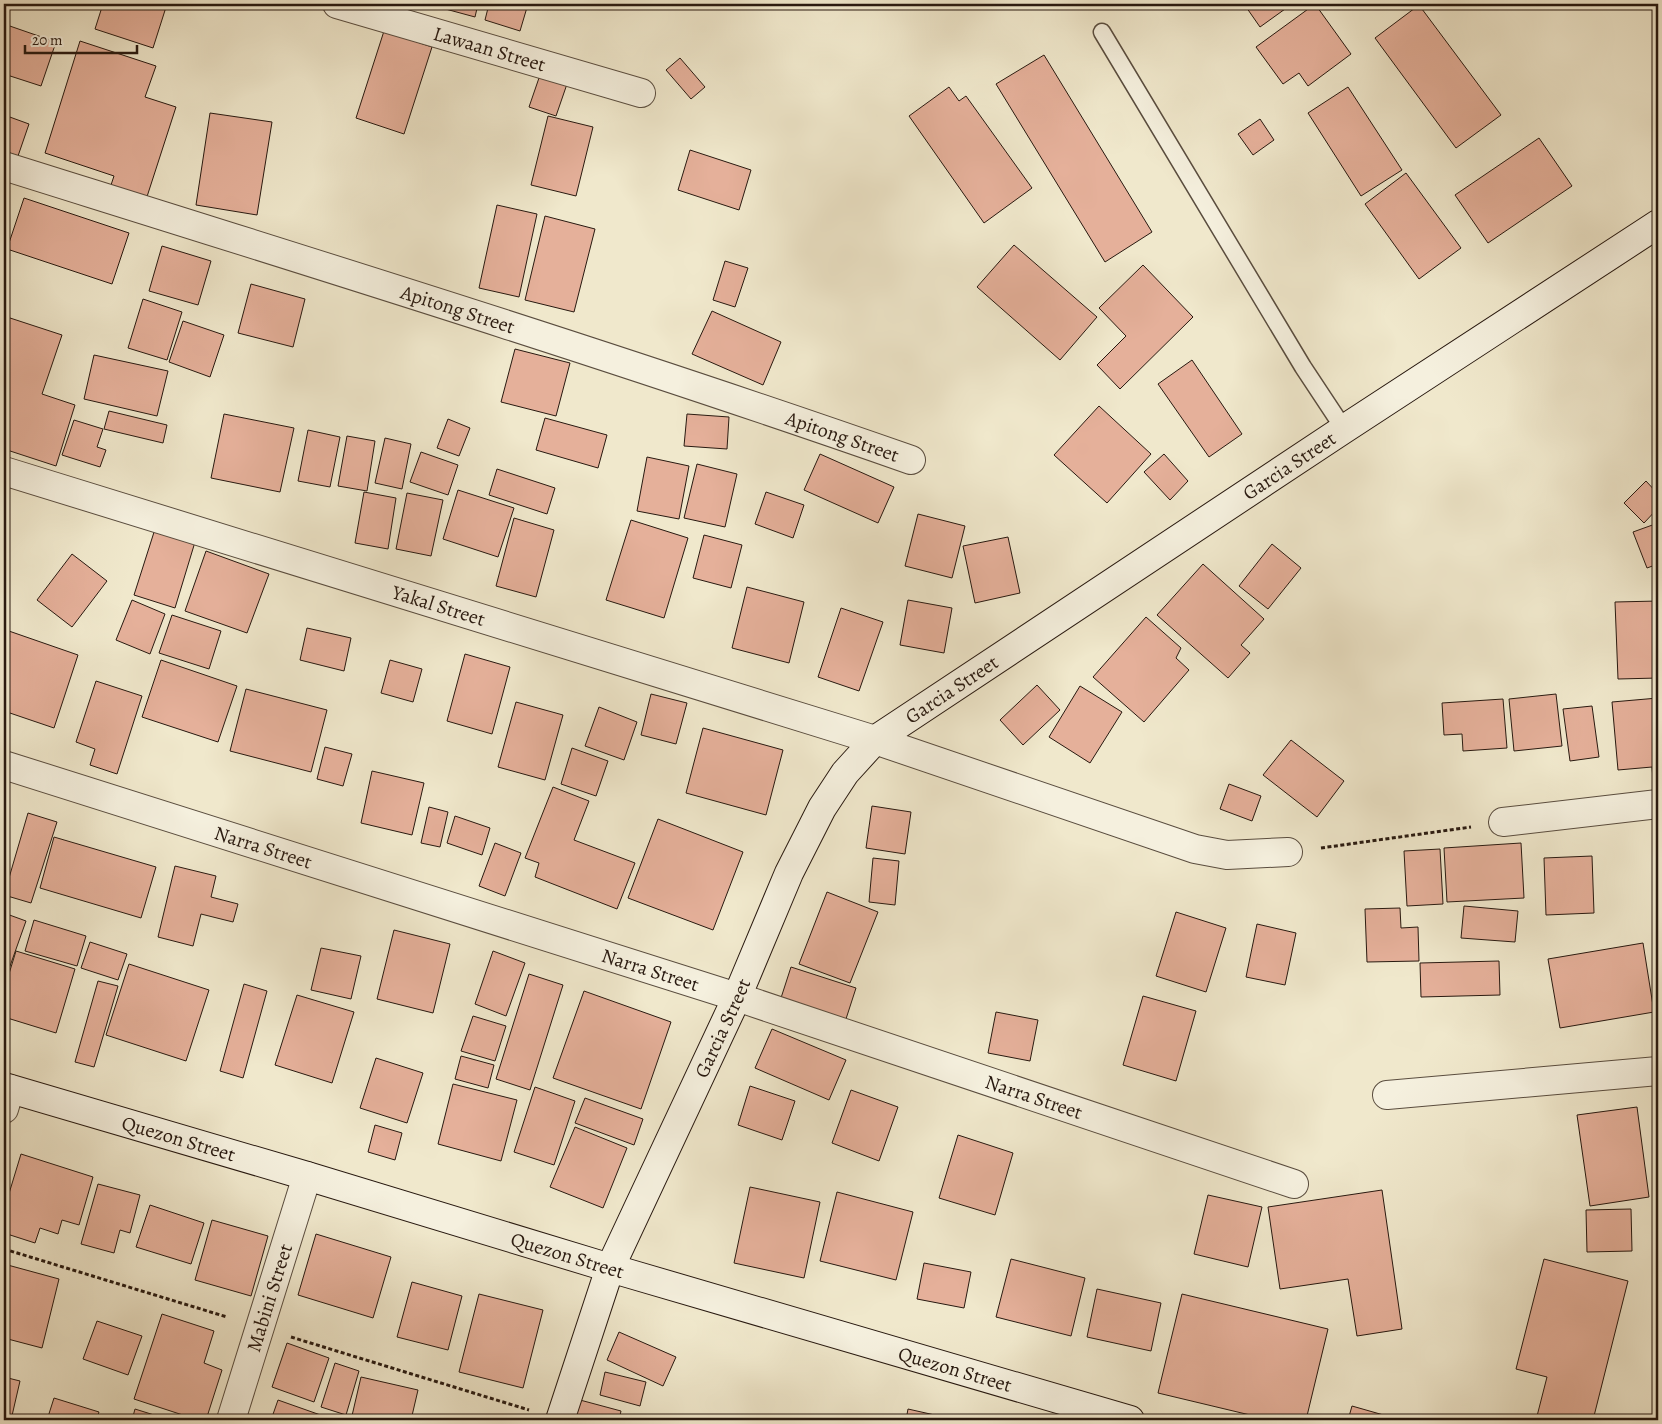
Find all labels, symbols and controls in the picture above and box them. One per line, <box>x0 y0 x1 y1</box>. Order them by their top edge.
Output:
street label: Lawaan Street <box>430 19 549 78</box>
scale bar <box>25 22 138 54</box>
text: 20 m <box>32 30 63 50</box>
street label: Apitong Street <box>397 278 519 340</box>
street label: Apitong Street <box>781 404 903 468</box>
street label: Garcia Street <box>1237 424 1341 506</box>
street label: Yakal Street <box>388 578 489 632</box>
street label: Garcia Street <box>900 648 1004 730</box>
street label: Narra Street <box>211 819 316 875</box>
street label: Narra Street <box>598 941 703 998</box>
street label: Garcia Street <box>688 974 757 1082</box>
street label: Narra Street <box>982 1068 1086 1126</box>
street label: Quezon Street <box>119 1109 239 1168</box>
street label: Quezon Street <box>508 1225 628 1285</box>
street label: Mabini Street <box>240 1240 299 1355</box>
street label: Quezon Street <box>895 1339 1015 1398</box>

